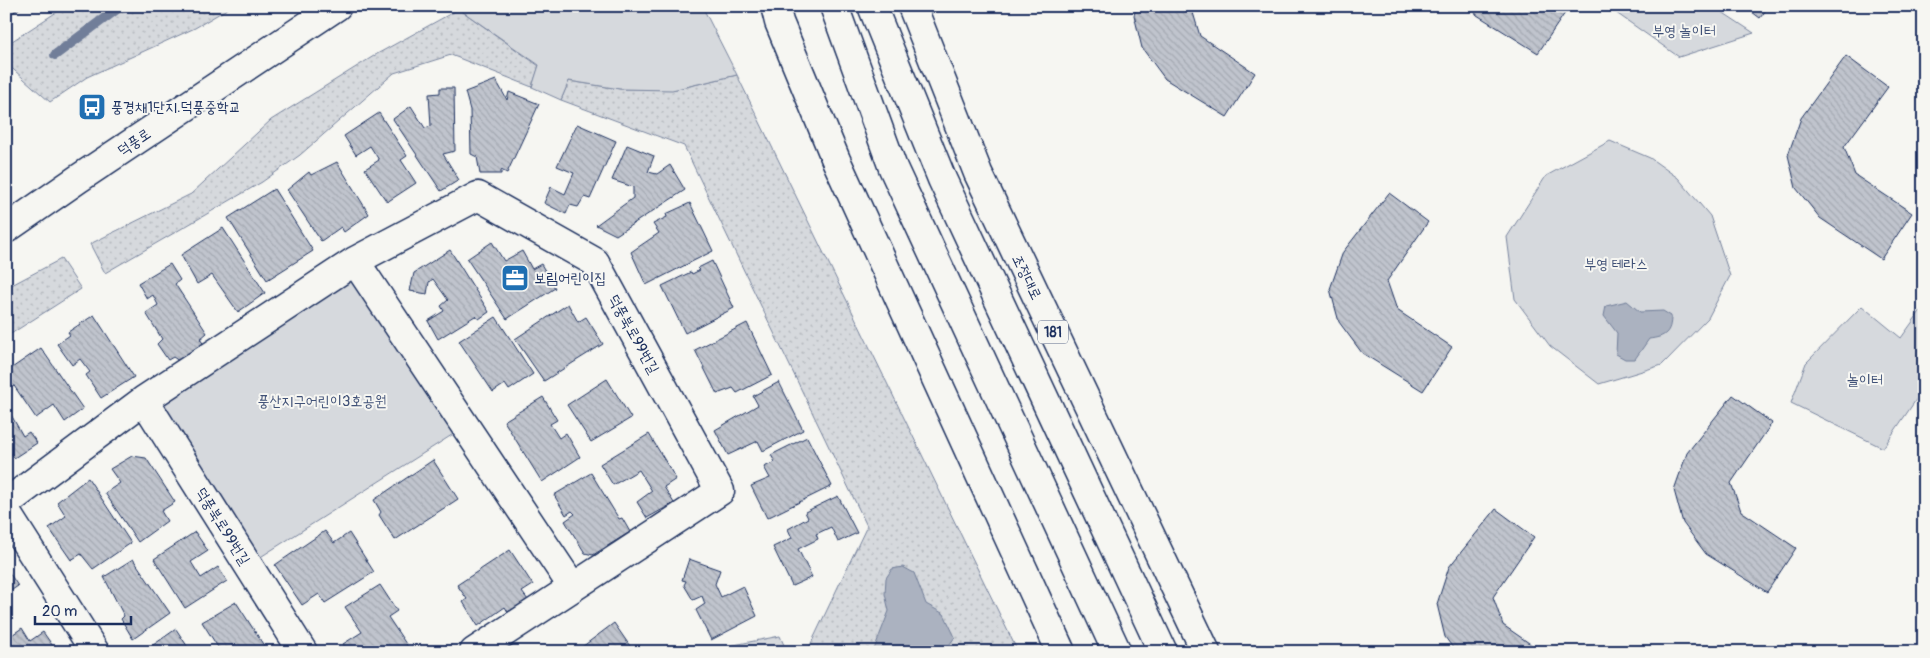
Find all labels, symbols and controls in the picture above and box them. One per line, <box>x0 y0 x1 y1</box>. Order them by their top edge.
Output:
park label: 부영 놀이터 <box>1652 22 1716 41</box>
bus stop icon: 풍경채1단지.덕풍중학교 <box>77 92 107 122</box>
place label: 풍경채1단지.덕풍중학교 <box>111 98 241 117</box>
street label: 덕풍로 <box>114 124 155 160</box>
street label: 조정대로 <box>1007 251 1046 303</box>
park label: 부영 테라스 <box>1584 255 1648 274</box>
office icon: 보림어린이집 <box>500 263 530 293</box>
place label: 보림어린이집 <box>534 269 606 288</box>
street label: 덕풍북로99번길 <box>604 291 663 377</box>
road number: 181 <box>1038 321 1068 344</box>
park label: 놀이터 <box>1847 371 1883 390</box>
park label: 풍산지구어린이3호공원 <box>257 392 387 411</box>
street label: 덕풍북로99번길 <box>191 484 254 569</box>
scale bar <box>35 593 131 625</box>
text: 20 m <box>42 602 77 621</box>

